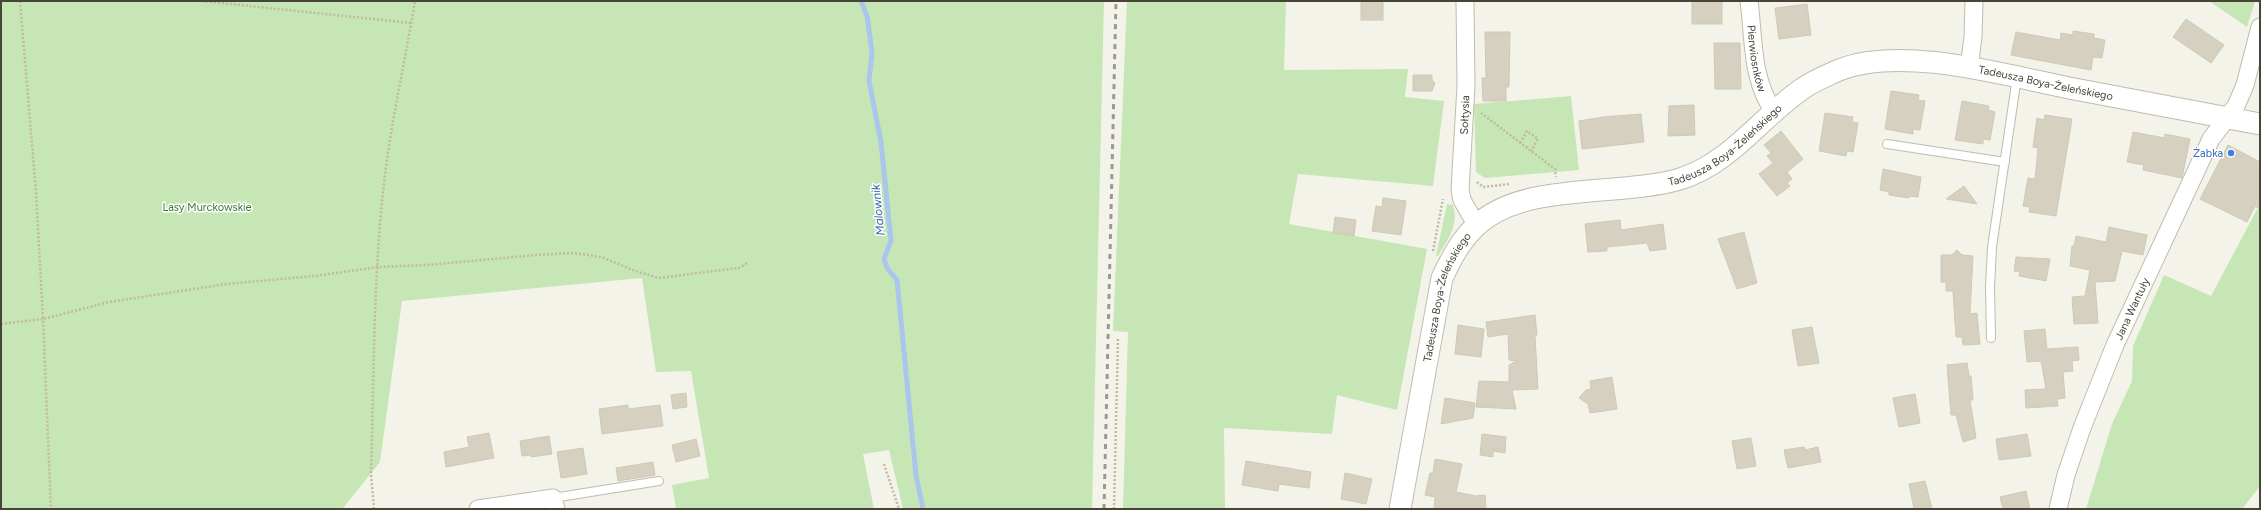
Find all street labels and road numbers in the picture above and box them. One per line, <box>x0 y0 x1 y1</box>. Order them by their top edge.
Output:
street label: Pierwiosnków <box>1745 25 1769 94</box>
street label: Tadeusza Boya-Żeleńskiego <box>1977 63 2114 103</box>
street label: Sołtysia <box>1458 95 1472 135</box>
street label: Tadeusza Boya-Żeleńskiego <box>1667 101 1784 188</box>
street label: Tadeusza Boya-Żeleńskiego <box>1420 230 1473 363</box>
street label: Jana Wantuły <box>2112 275 2152 342</box>

